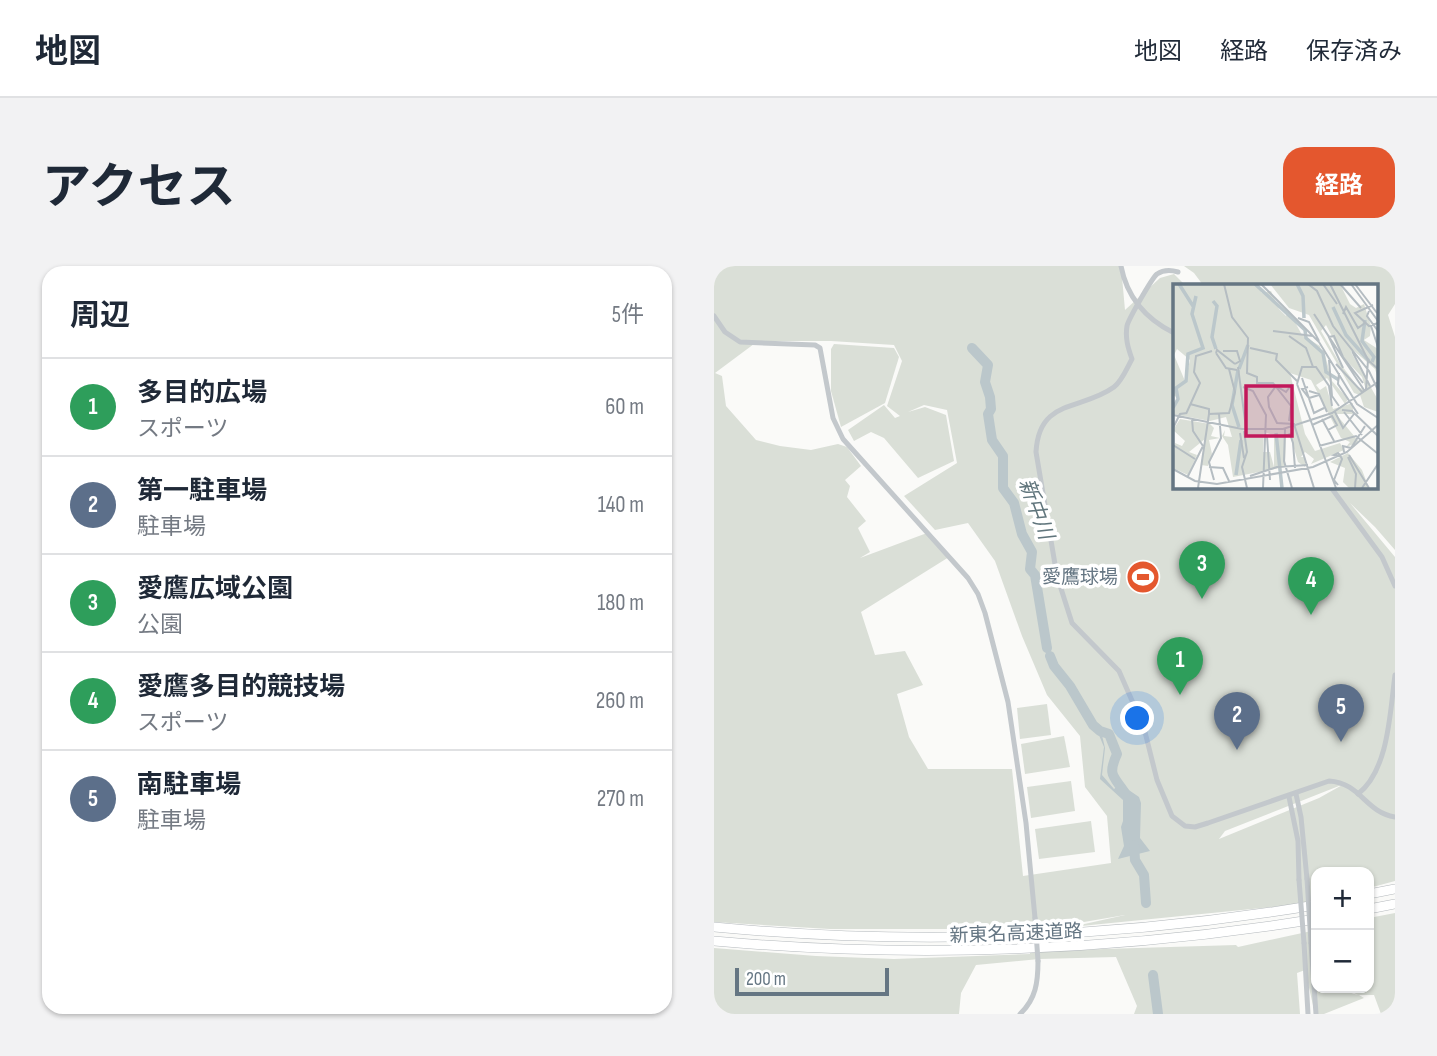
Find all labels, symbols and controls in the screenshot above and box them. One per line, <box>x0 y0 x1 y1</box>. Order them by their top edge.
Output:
text: 地図 <box>35 32 101 72</box>
text: 地図 <box>1134 37 1182 66</box>
text: 経路 <box>1220 37 1268 66</box>
text: 保存済み <box>1306 37 1402 66</box>
button: 経路 <box>1283 147 1395 218</box>
text: アクセス <box>42 159 236 218</box>
inset map <box>1173 284 1378 488</box>
text: 周辺 <box>70 298 130 334</box>
text: 5件 <box>612 301 644 329</box>
text: 多目的広場 <box>137 378 267 409</box>
text: 1 <box>88 393 98 421</box>
text: 60 m <box>605 393 644 421</box>
text: スポーツ <box>137 415 229 443</box>
water label: 新中川 <box>1013 475 1059 545</box>
text: 第一駐車場 <box>137 476 267 507</box>
text: 2 <box>88 491 98 519</box>
text: 140 m <box>598 491 644 519</box>
text: 駐車場 <box>137 513 206 541</box>
pin: 3 <box>1179 541 1225 599</box>
pin: 4 <box>1288 557 1334 615</box>
sports icon: 愛鷹球場 <box>1124 558 1162 596</box>
place label: 愛鷹球場 <box>1042 566 1118 589</box>
text: 愛鷹広域公園 <box>137 574 293 605</box>
text: 3 <box>88 589 98 617</box>
text: 180 m <box>597 589 644 617</box>
text: 公園 <box>137 611 183 639</box>
pin: 1 <box>1157 637 1203 695</box>
text: 愛鷹多目的競技場 <box>137 672 345 703</box>
pin: 5 <box>1318 684 1364 742</box>
text: 4 <box>88 687 98 715</box>
text: 260 m <box>596 687 644 715</box>
pin: 2 <box>1214 692 1260 750</box>
your location <box>1120 701 1154 735</box>
text: スポーツ <box>137 709 229 737</box>
text: 南駐車場 <box>137 770 241 801</box>
text: 5 <box>88 785 98 813</box>
text: 270 m <box>597 785 644 813</box>
text: 駐車場 <box>137 807 206 835</box>
map controls <box>1311 867 1374 993</box>
button: + <box>1311 867 1374 930</box>
street label: 新東名高速道路 <box>949 920 1083 948</box>
button: − <box>1311 930 1374 993</box>
scale bar <box>735 965 889 997</box>
text: 200 m <box>746 968 786 991</box>

